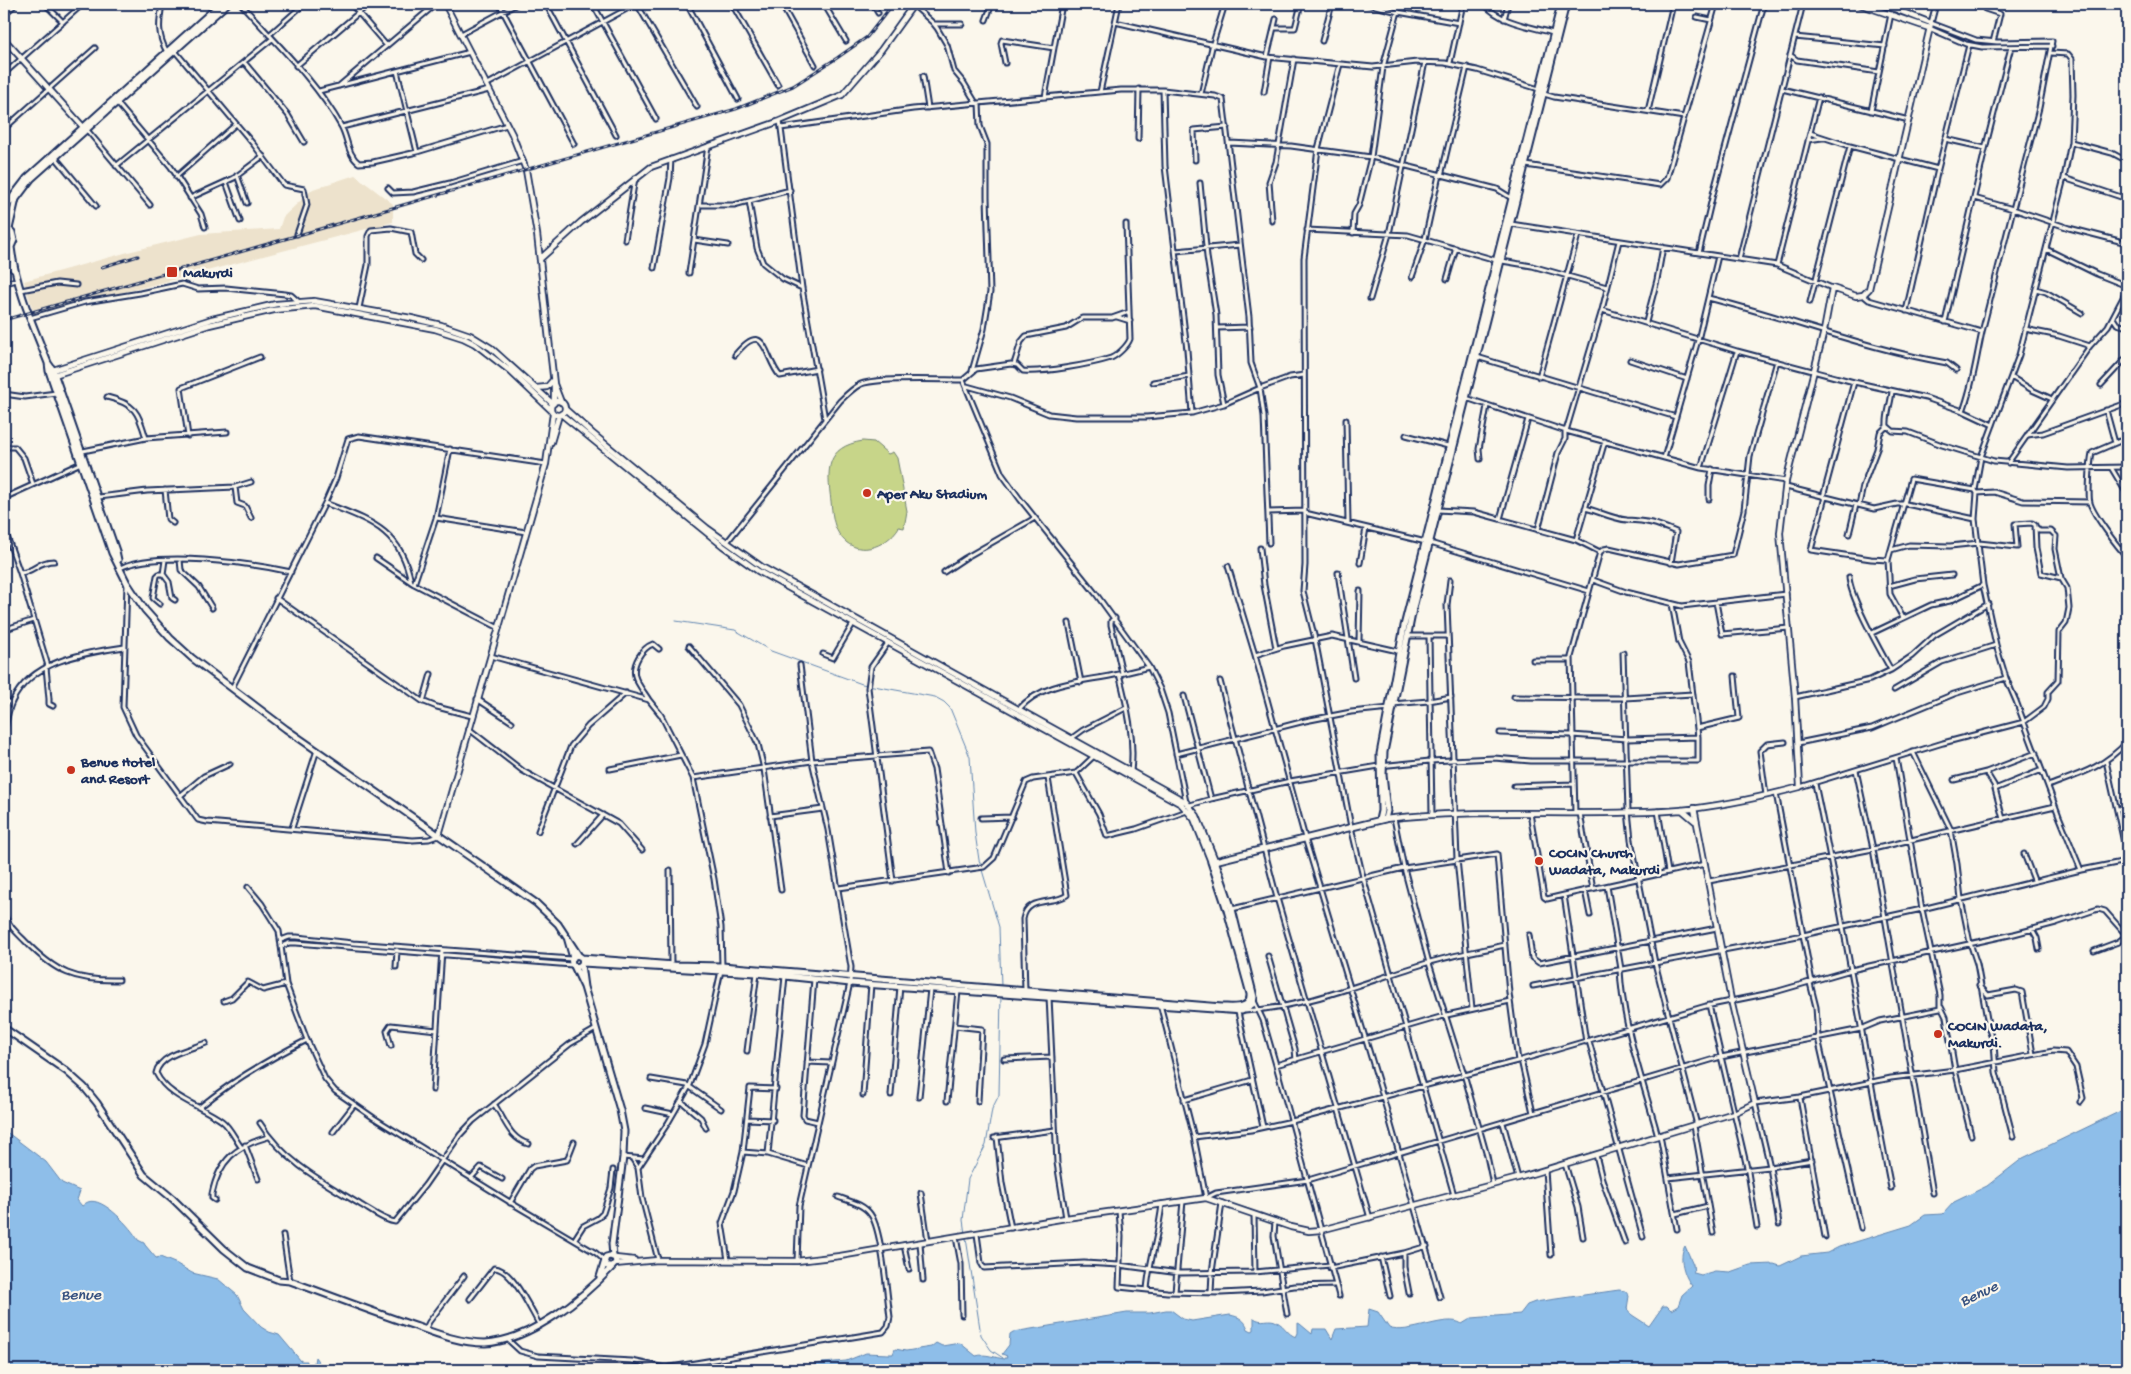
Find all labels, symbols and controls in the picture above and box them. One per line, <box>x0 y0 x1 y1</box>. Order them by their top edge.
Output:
marker: Makurdi <box>165 265 179 279</box>
place label: Makurdi <box>183 265 233 283</box>
place label: Aper Aku Stadium <box>876 486 987 504</box>
marker: Aper Aku Stadium <box>861 487 873 499</box>
place label: Benue Hotel and Resort <box>80 754 156 789</box>
marker: Benue Hotel and Resort <box>65 764 77 776</box>
place label: COCIN Church Wadata, Makurdi <box>1548 845 1660 880</box>
marker: COCIN Church Wadata, Makurdi <box>1533 855 1545 867</box>
place label: COCIN Wadata, Makurdi. <box>1947 1018 2048 1053</box>
marker: COCIN Wadata, Makurdi. <box>1932 1028 1944 1040</box>
water label: Benue <box>1957 1278 2002 1312</box>
water label: Benue <box>61 1287 102 1306</box>

